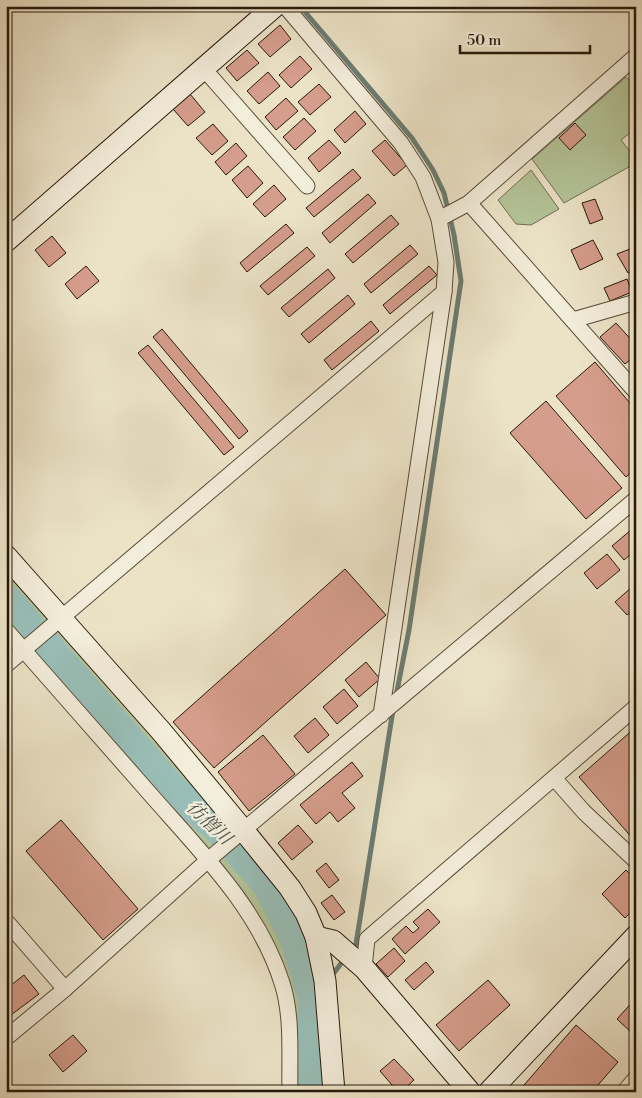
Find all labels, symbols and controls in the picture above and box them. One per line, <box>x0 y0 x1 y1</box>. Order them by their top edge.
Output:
scale bar <box>460 22 590 54</box>
text: 50 m <box>467 31 501 50</box>
water label: 彷僧川 <box>181 796 238 851</box>

